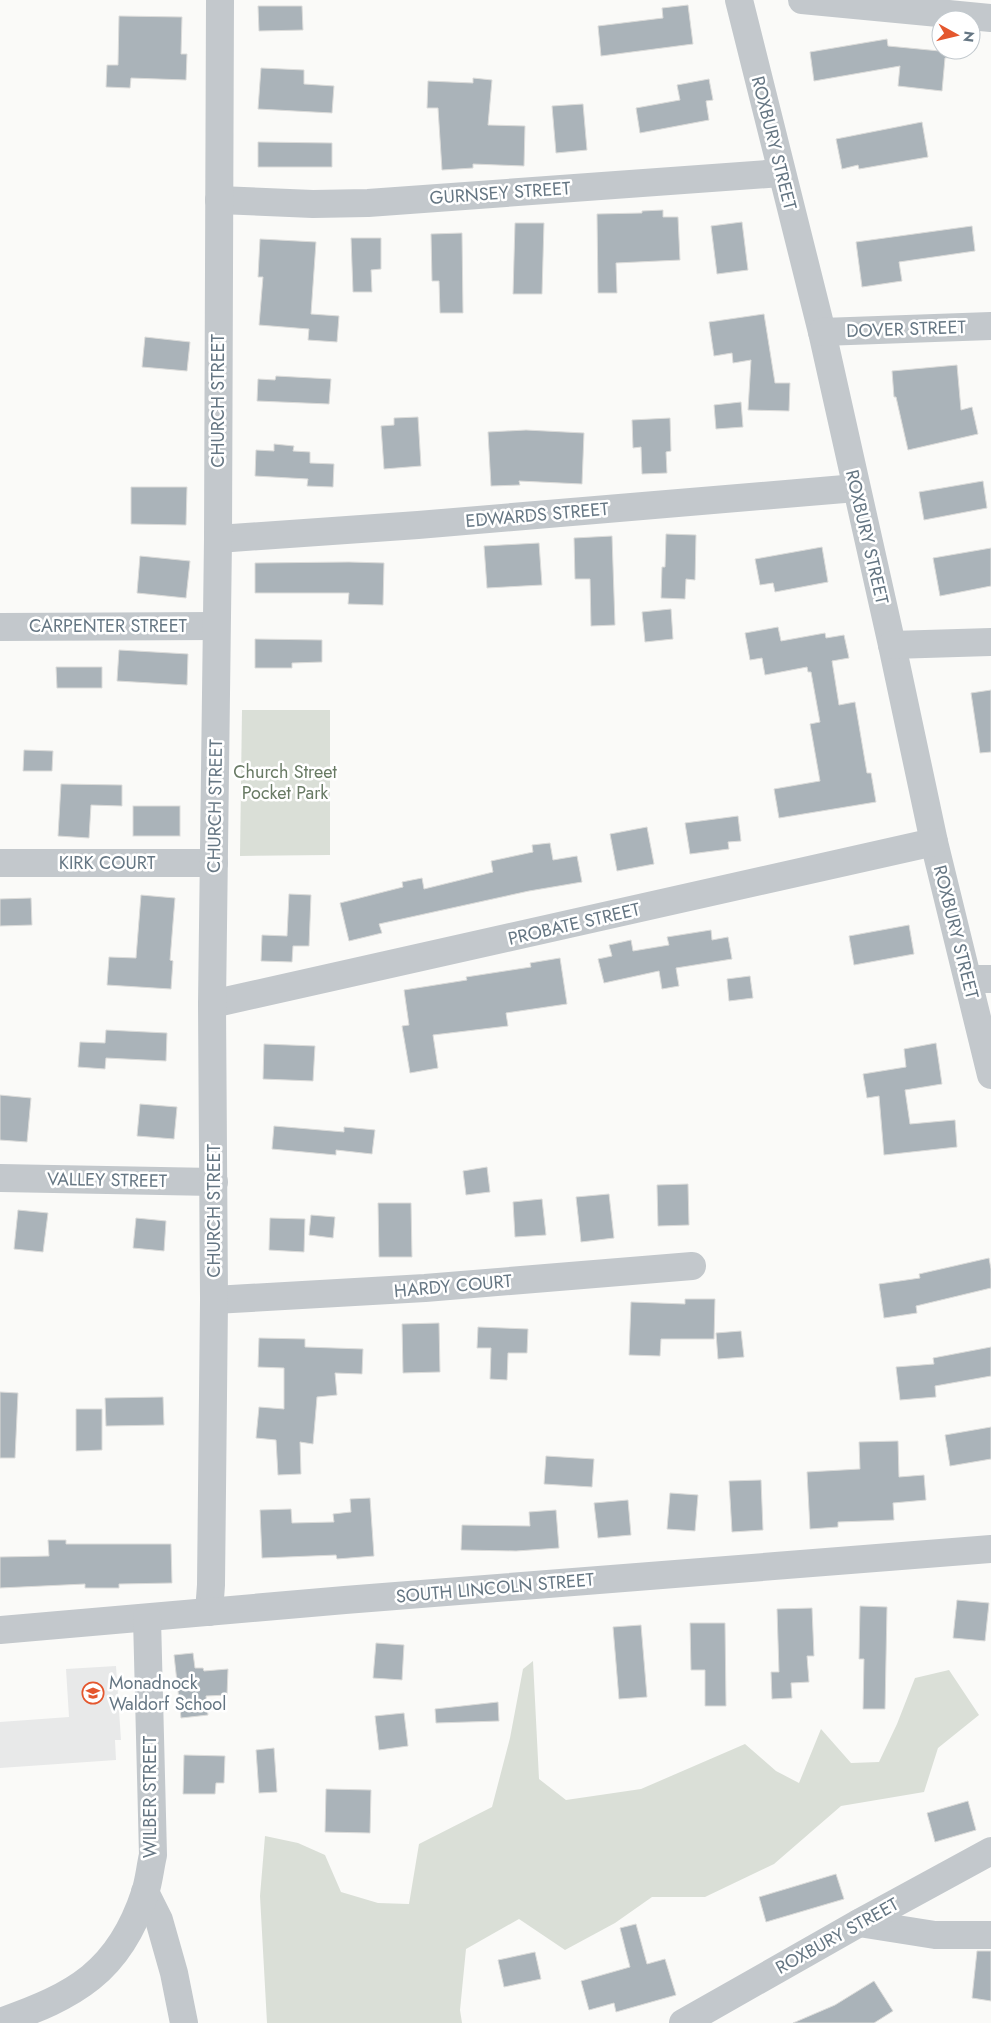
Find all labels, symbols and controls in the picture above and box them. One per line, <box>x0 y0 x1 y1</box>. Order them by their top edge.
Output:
north arrow <box>931 10 981 60</box>
text: N <box>958 30 980 44</box>
street label: ROXBURY STREET <box>745 73 803 213</box>
street label: GURNSEY STREET <box>429 175 572 211</box>
street label: DOVER STREET <box>846 314 967 344</box>
street label: CHURCH STREET <box>205 334 231 468</box>
street label: ROXBURY STREET <box>839 467 895 607</box>
street label: EDWARDS STREET <box>464 496 610 534</box>
street label: CARPENTER STREET <box>29 613 188 639</box>
street label: CHURCH STREET <box>201 738 229 873</box>
park label: Church Street Pocket Park <box>233 759 337 806</box>
street label: KIRK COURT <box>59 850 156 876</box>
street label: ROXBURY STREET <box>927 862 985 1002</box>
street label: PROBATE STREET <box>505 896 643 952</box>
street label: CHURCH STREET <box>201 1144 227 1278</box>
street label: VALLEY STREET <box>47 1166 168 1194</box>
street label: HARDY COURT <box>393 1268 514 1304</box>
street label: SOUTH LINCOLN STREET <box>395 1566 596 1610</box>
place label: Monadnock Waldorf School <box>109 1670 226 1717</box>
school or university icon: Monadnock Waldorf School <box>81 1681 105 1705</box>
street label: WILBER STREET <box>137 1735 163 1858</box>
street label: ROXBURY STREET <box>771 1891 904 1981</box>

